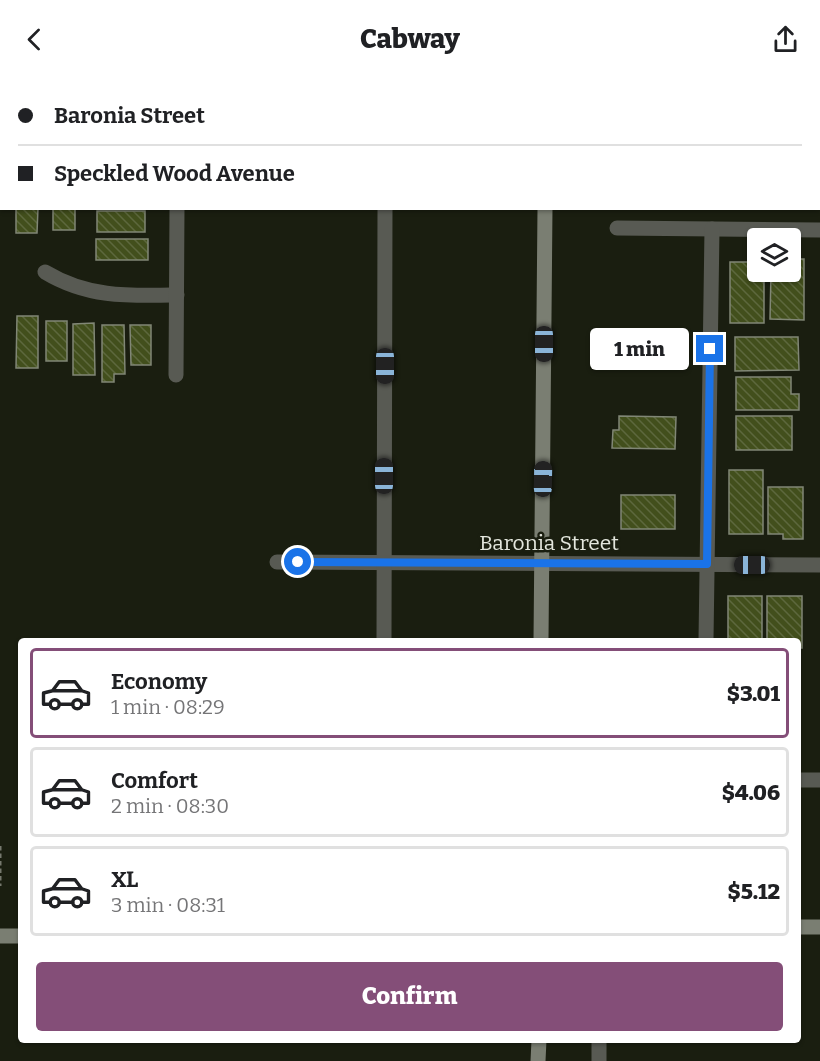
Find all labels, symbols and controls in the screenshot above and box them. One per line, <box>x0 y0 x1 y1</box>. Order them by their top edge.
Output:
icon: back <box>18 23 51 56</box>
text: Cabway <box>360 23 460 55</box>
icon: share <box>769 23 802 56</box>
text: Baronia Street <box>54 102 205 129</box>
text: Speckled Wood Avenue <box>54 160 295 187</box>
map controls <box>747 228 801 282</box>
button: layers <box>747 228 801 282</box>
car <box>535 326 553 362</box>
callout: 1 min <box>590 328 689 370</box>
route end <box>696 335 723 362</box>
text: 1 min <box>614 337 665 361</box>
car <box>376 348 394 384</box>
car <box>375 458 393 494</box>
car <box>534 461 552 497</box>
street label: Baronia Street <box>479 530 619 556</box>
route start <box>284 548 311 575</box>
car <box>734 556 770 574</box>
icon: car <box>39 666 93 720</box>
text: Economy <box>111 668 207 695</box>
text: $3.01 <box>727 680 780 707</box>
text: 1 min · 08:29 <box>111 695 225 719</box>
icon: car <box>39 765 93 819</box>
text: Comfort <box>111 767 198 794</box>
text: $4.06 <box>722 779 780 806</box>
text: 2 min · 08:30 <box>111 794 229 818</box>
icon: car <box>39 864 93 918</box>
text: XL <box>111 866 138 893</box>
text: $5.12 <box>728 878 780 905</box>
text: 3 min · 08:31 <box>111 893 225 917</box>
button: Confirm <box>36 962 783 1031</box>

